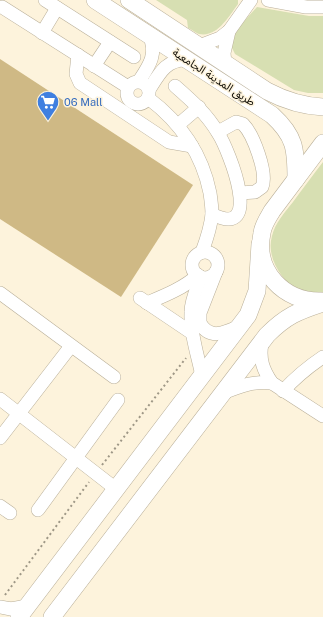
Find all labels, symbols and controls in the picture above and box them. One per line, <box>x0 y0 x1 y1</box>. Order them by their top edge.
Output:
street label: طريق المدينة الجامعية <box>170 46 257 109</box>
supermarket icon: 06 Mall <box>35 89 61 122</box>
place label: 06 Mall <box>64 96 102 108</box>

